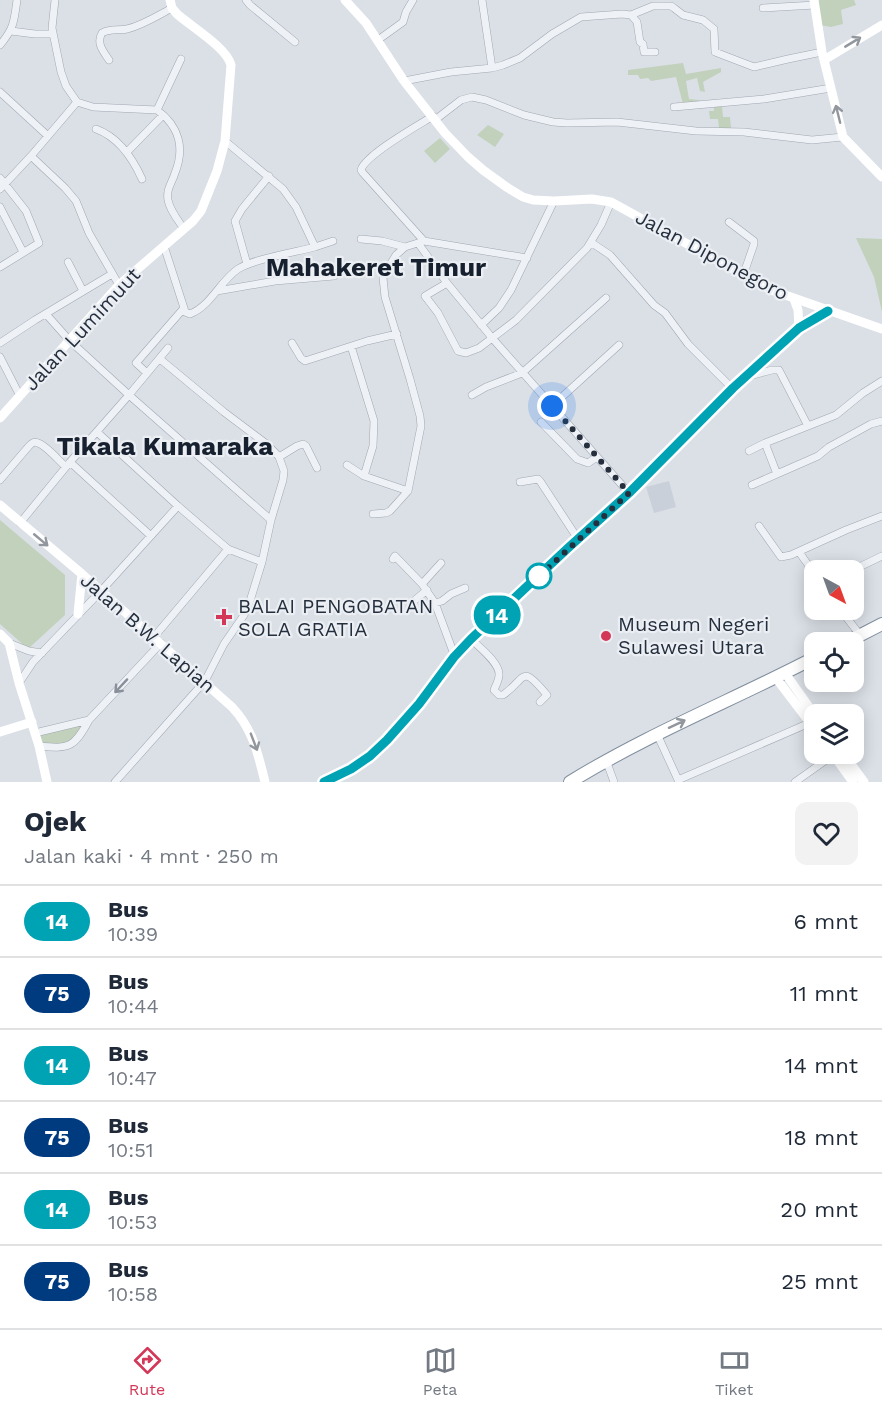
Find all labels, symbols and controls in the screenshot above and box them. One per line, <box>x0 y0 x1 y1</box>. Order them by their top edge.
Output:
one-way arrow <box>844 36 861 48</box>
one-way arrow <box>831 105 843 124</box>
street label: Jalan Diponegoro <box>632 205 792 305</box>
district label: Mahakeret Timur <box>266 252 487 282</box>
street label: Jalan Lumimuut <box>19 262 146 396</box>
your location <box>537 391 567 421</box>
district label: Tikala Kumaraka <box>57 431 273 461</box>
one-way arrow <box>32 533 48 546</box>
north arrow <box>804 560 864 620</box>
map controls <box>804 560 864 764</box>
unlabelled marker <box>526 563 552 589</box>
street label: Jalan B.W. Lapian <box>76 568 220 698</box>
place label: BALAI PENGOBATAN SOLA GRATIA <box>238 594 433 641</box>
line badge: 14 <box>470 596 524 634</box>
text: 14 <box>486 603 508 628</box>
marker: BALAI PENGOBATAN SOLA GRATIA <box>215 608 233 626</box>
place label: Museum Negeri Sulawesi Utara <box>618 612 769 659</box>
marker: Museum Negeri Sulawesi Utara <box>599 629 613 643</box>
button: locate <box>804 632 864 692</box>
one-way arrow <box>114 678 128 693</box>
button: layers <box>804 704 864 764</box>
one-way arrow <box>668 718 686 730</box>
one-way arrow <box>249 732 260 751</box>
button: heart <box>795 802 858 865</box>
text: Ojek <box>24 805 86 838</box>
text: Jalan kaki · 4 mnt · 250 m <box>24 844 279 868</box>
text: Bus <box>108 897 148 922</box>
text: 14 <box>46 909 68 934</box>
text: 6 mnt <box>793 909 858 934</box>
text: 10:39 <box>108 922 158 946</box>
text: Bus <box>108 969 148 994</box>
text: 75 <box>45 981 69 1006</box>
text: 11 mnt <box>790 981 858 1006</box>
text: 10:44 <box>108 994 159 1018</box>
text: Bus <box>108 1041 148 1066</box>
text: 14 <box>46 1053 68 1078</box>
text: 14 mnt <box>785 1053 858 1078</box>
text: 10:47 <box>108 1066 157 1090</box>
text: Bus <box>108 1113 148 1138</box>
text: 75 <box>45 1125 69 1150</box>
text: 18 mnt <box>785 1125 858 1150</box>
text: 10:51 <box>108 1138 154 1162</box>
text: Bus <box>108 1185 148 1210</box>
text: 14 <box>46 1197 68 1222</box>
text: 20 mnt <box>780 1197 858 1222</box>
text: 10:53 <box>108 1210 157 1234</box>
text: Bus <box>108 1257 148 1282</box>
text: 75 <box>45 1269 69 1294</box>
text: 25 mnt <box>781 1269 858 1294</box>
text: 10:58 <box>108 1282 158 1306</box>
tab: Rute <box>129 1344 165 1399</box>
tab: Peta <box>423 1344 457 1399</box>
tab: Tiket <box>715 1344 753 1399</box>

